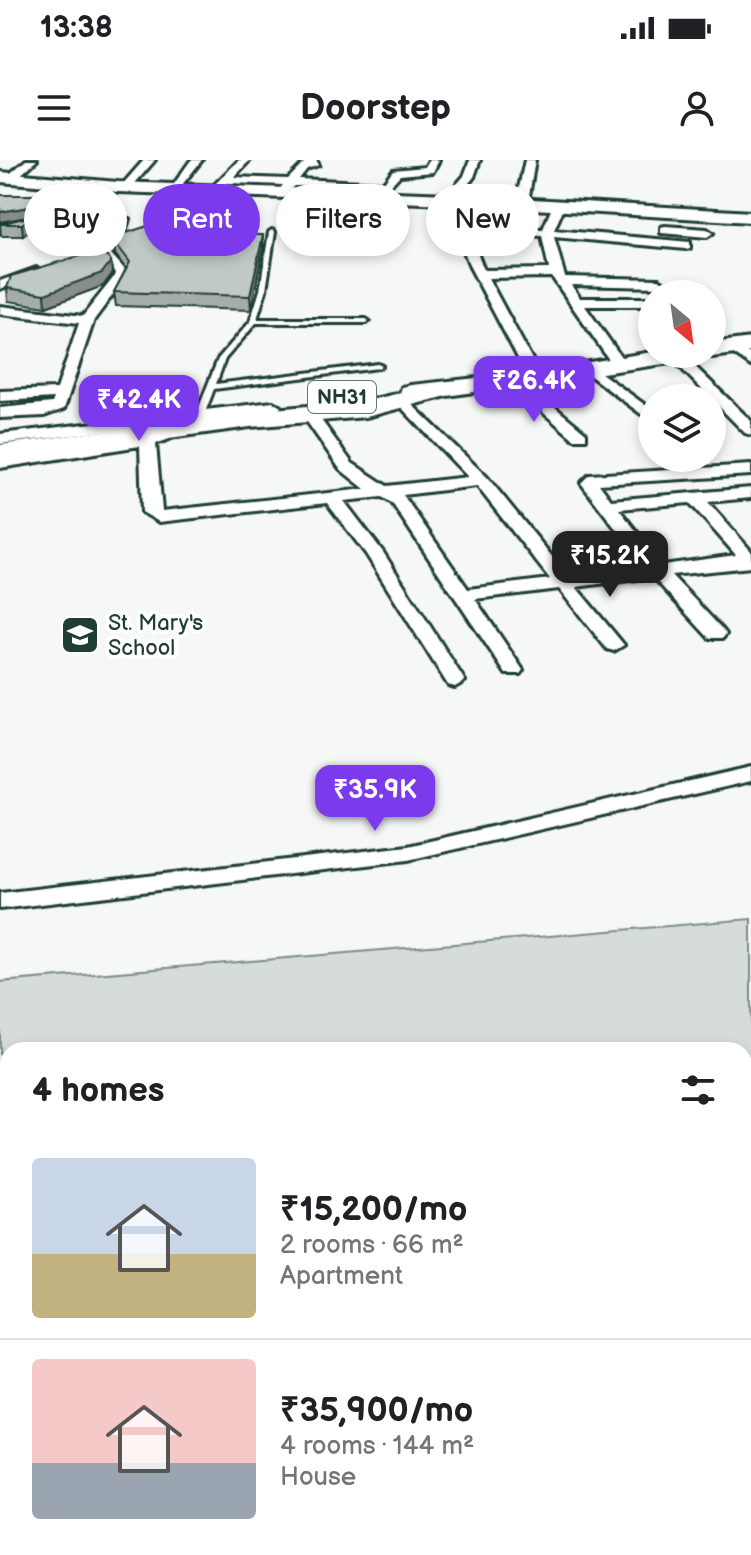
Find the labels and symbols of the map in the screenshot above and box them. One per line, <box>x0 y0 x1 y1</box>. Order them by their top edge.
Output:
north arrow <box>638 280 726 368</box>
pin: ₹26.4K <box>469 356 599 424</box>
pin: ₹42.4K <box>74 375 204 443</box>
road number: NH31 <box>308 381 376 413</box>
pin: ₹15.2K <box>545 531 675 599</box>
place label: St. Mary's School <box>108 610 203 662</box>
school or university icon: St. Mary's School <box>59 614 101 656</box>
pin: ₹35.9K <box>310 765 440 833</box>

